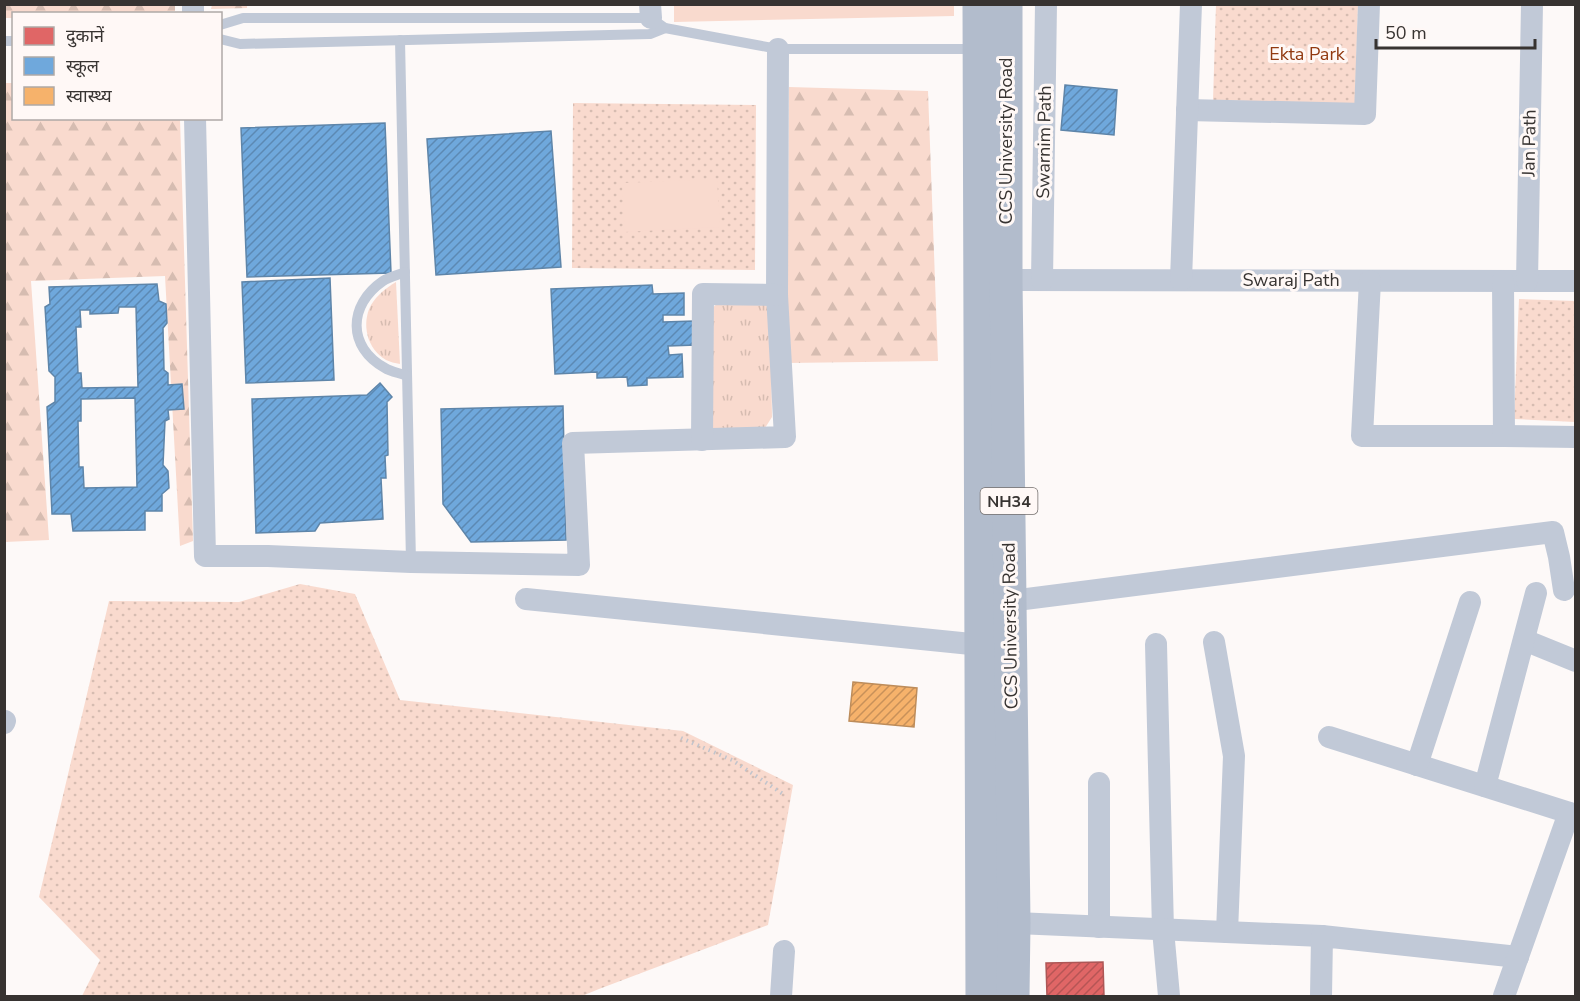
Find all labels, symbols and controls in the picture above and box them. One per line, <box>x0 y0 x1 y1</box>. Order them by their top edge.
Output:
legend <box>12 12 222 120</box>
scale bar <box>1376 12 1535 50</box>
text: 50 m <box>1385 21 1427 45</box>
text: दुकानें <box>66 24 105 48</box>
park label: Ekta Park <box>1269 42 1346 66</box>
text: स्कूल <box>66 54 100 78</box>
street label: CCS University Road <box>994 58 1018 224</box>
text: स्वास्थ्य <box>66 84 112 108</box>
street label: Swarnim Path <box>1031 85 1057 199</box>
street label: Jan Path <box>1516 109 1542 178</box>
street label: Swaraj Path <box>1242 268 1340 292</box>
road number: NH34 <box>980 488 1038 514</box>
street label: CCS University Road <box>997 542 1023 710</box>

